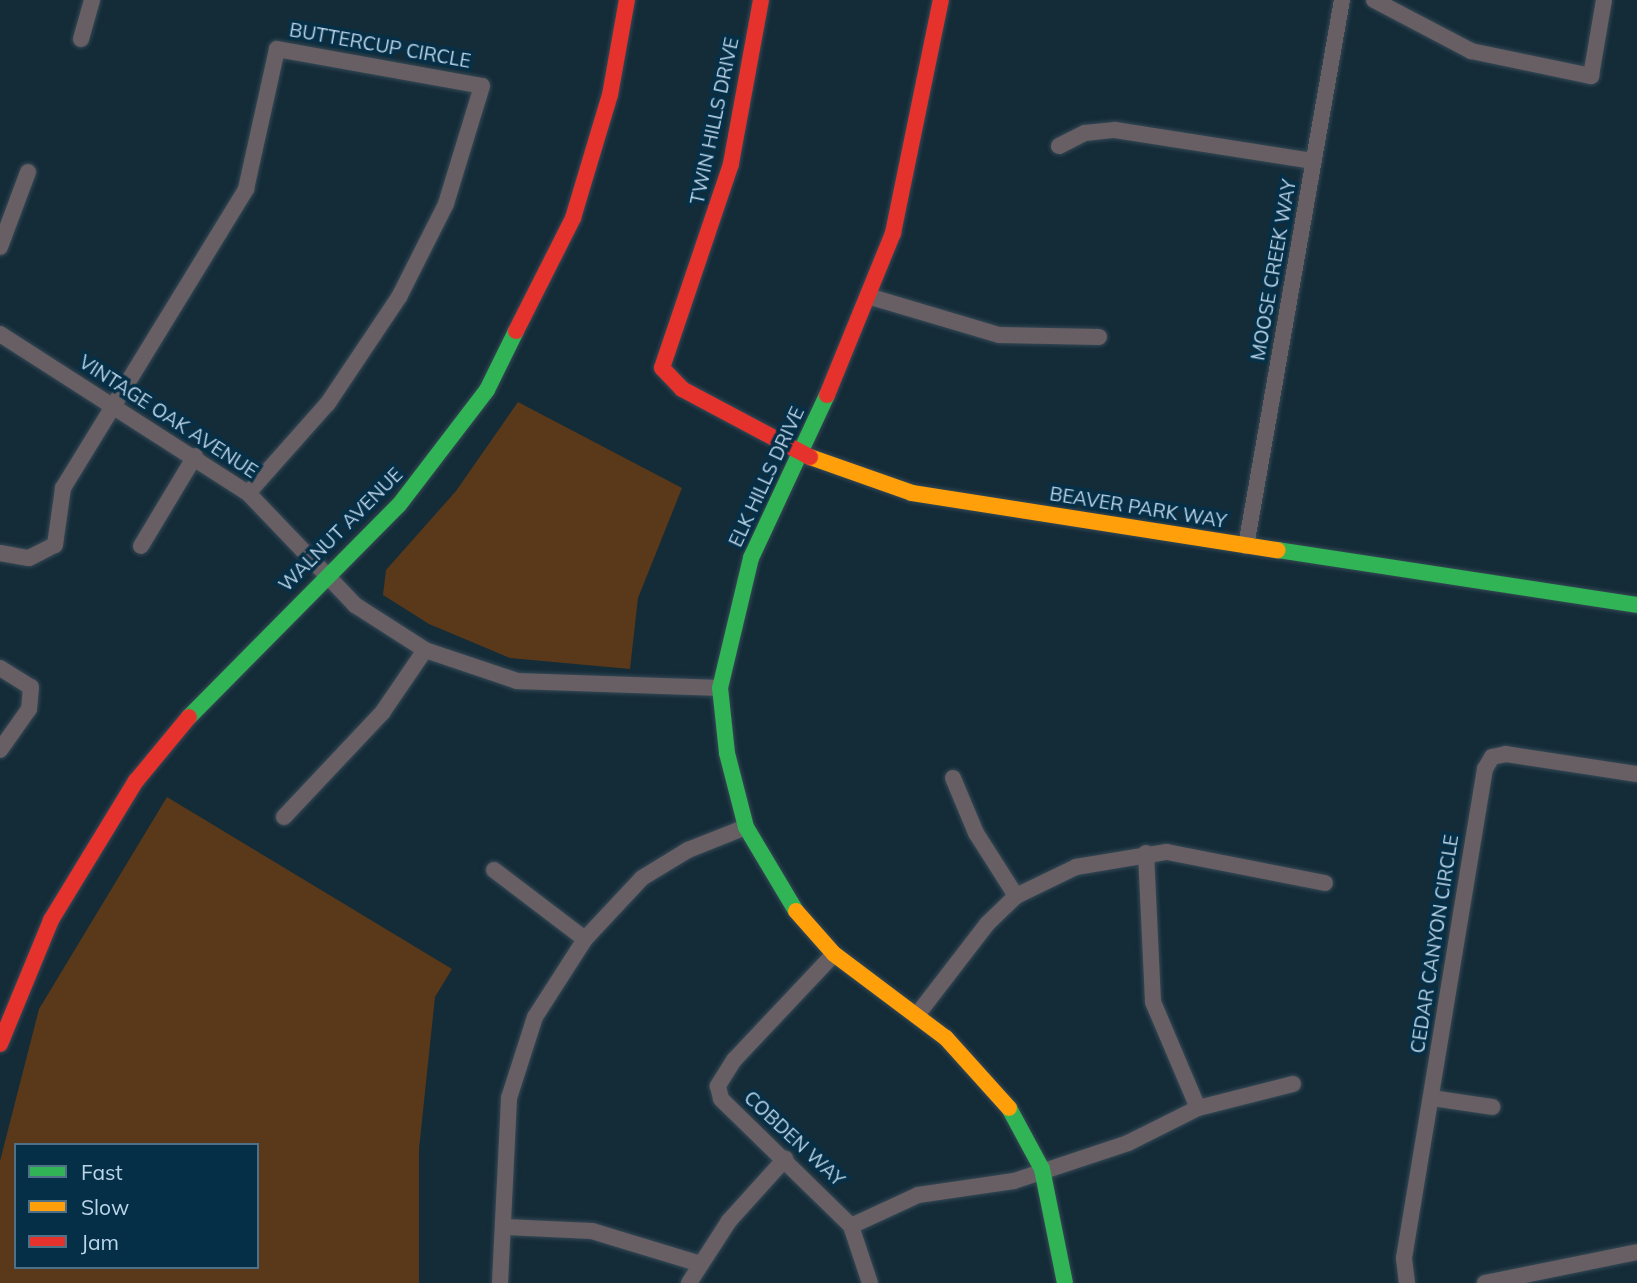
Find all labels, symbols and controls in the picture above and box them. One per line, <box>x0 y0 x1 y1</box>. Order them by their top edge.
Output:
street label: BUTTERCUP CIRCLE <box>287 19 473 73</box>
street label: TWIN HILLS DRIVE <box>686 35 744 207</box>
street label: MOOSE CREEK WAY <box>1247 178 1301 362</box>
street label: VINTAGE OAK AVENUE <box>75 351 261 483</box>
street label: ELK HILLS DRIVE <box>725 403 809 551</box>
street label: WALNUT AVENUE <box>274 463 408 597</box>
street label: BEAVER PARK WAY <box>1048 483 1228 533</box>
street label: CEDAR CANYON CIRCLE <box>1406 833 1464 1055</box>
street label: COBDEN WAY <box>739 1087 849 1191</box>
legend <box>14 1143 259 1269</box>
text: Fast <box>81 1159 123 1185</box>
text: Slow <box>81 1194 129 1220</box>
text: Jam <box>81 1229 119 1255</box>

